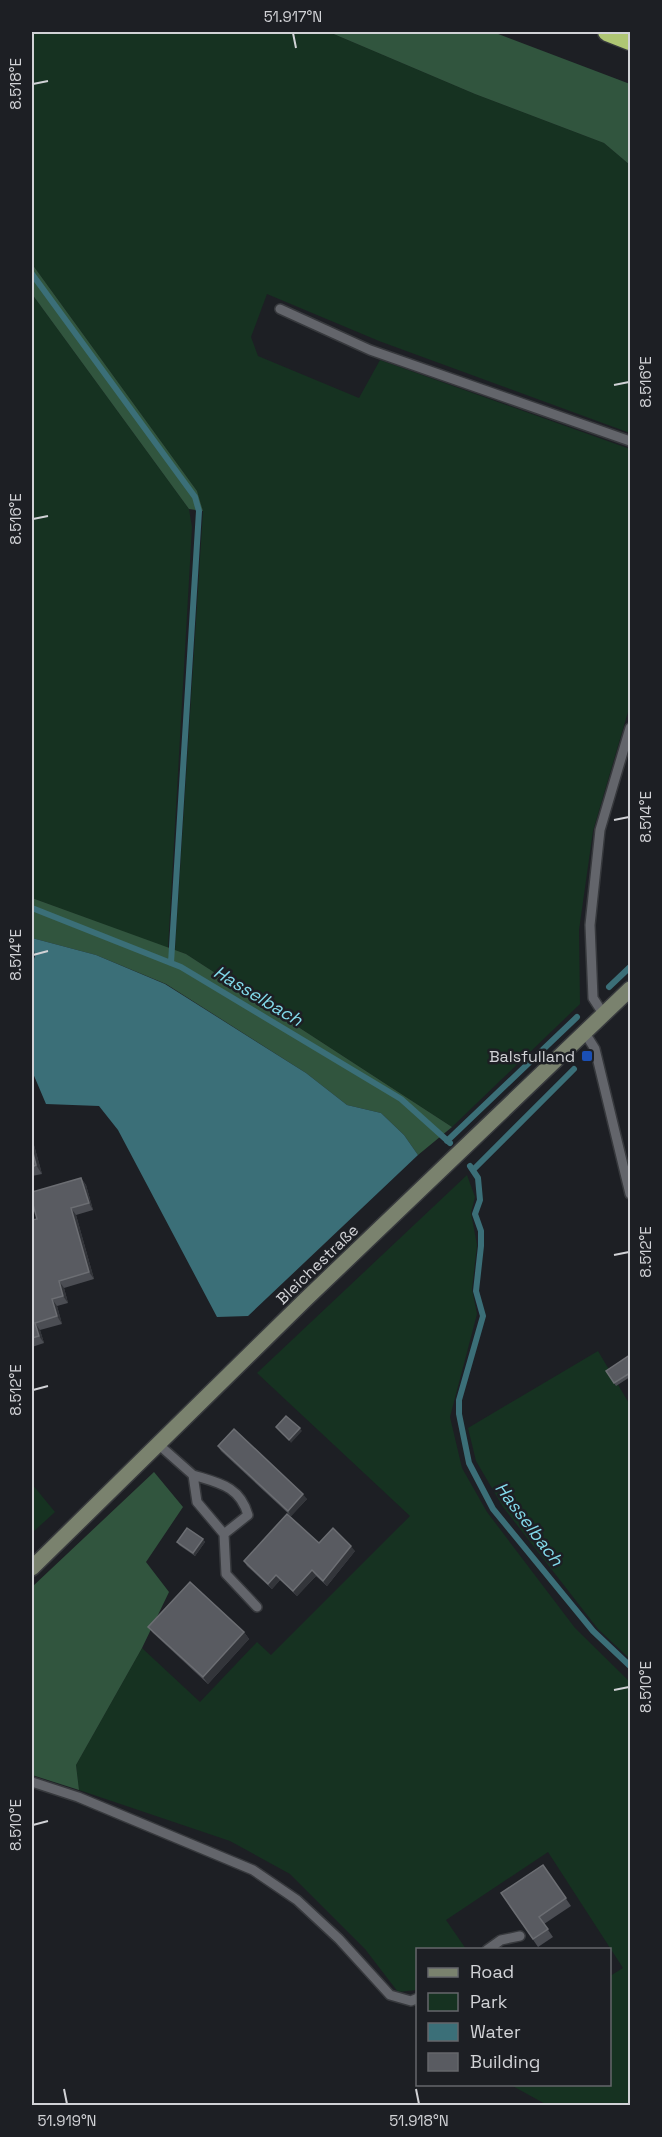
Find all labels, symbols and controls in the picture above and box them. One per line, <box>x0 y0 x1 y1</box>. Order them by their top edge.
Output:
text: 51.917°N <box>264 7 322 26</box>
text: 8.518°E <box>6 58 25 110</box>
text: 8.516°E <box>636 356 655 408</box>
text: 8.516°E <box>6 493 25 545</box>
text: 8.514°E <box>636 791 655 843</box>
text: 8.514°E <box>6 929 25 981</box>
water label: Hasselbach <box>210 960 308 1032</box>
place label: Balsfulland <box>489 1046 575 1067</box>
marker: Balsfulland <box>580 1049 594 1063</box>
street label: Bleichestraße <box>272 1220 363 1309</box>
text: 8.512°E <box>636 1226 655 1278</box>
text: 8.512°E <box>6 1364 25 1416</box>
water label: Hasselbach <box>490 1477 569 1571</box>
text: 8.510°E <box>636 1661 655 1713</box>
text: 8.510°E <box>6 1799 25 1851</box>
legend <box>416 1948 611 2086</box>
text: Road <box>470 1960 514 1983</box>
text: Park <box>470 1990 508 2013</box>
text: Water <box>470 2020 521 2043</box>
text: Building <box>470 2050 540 2073</box>
text: 51.919°N <box>37 2111 97 2130</box>
text: 51.918°N <box>389 2111 449 2130</box>

